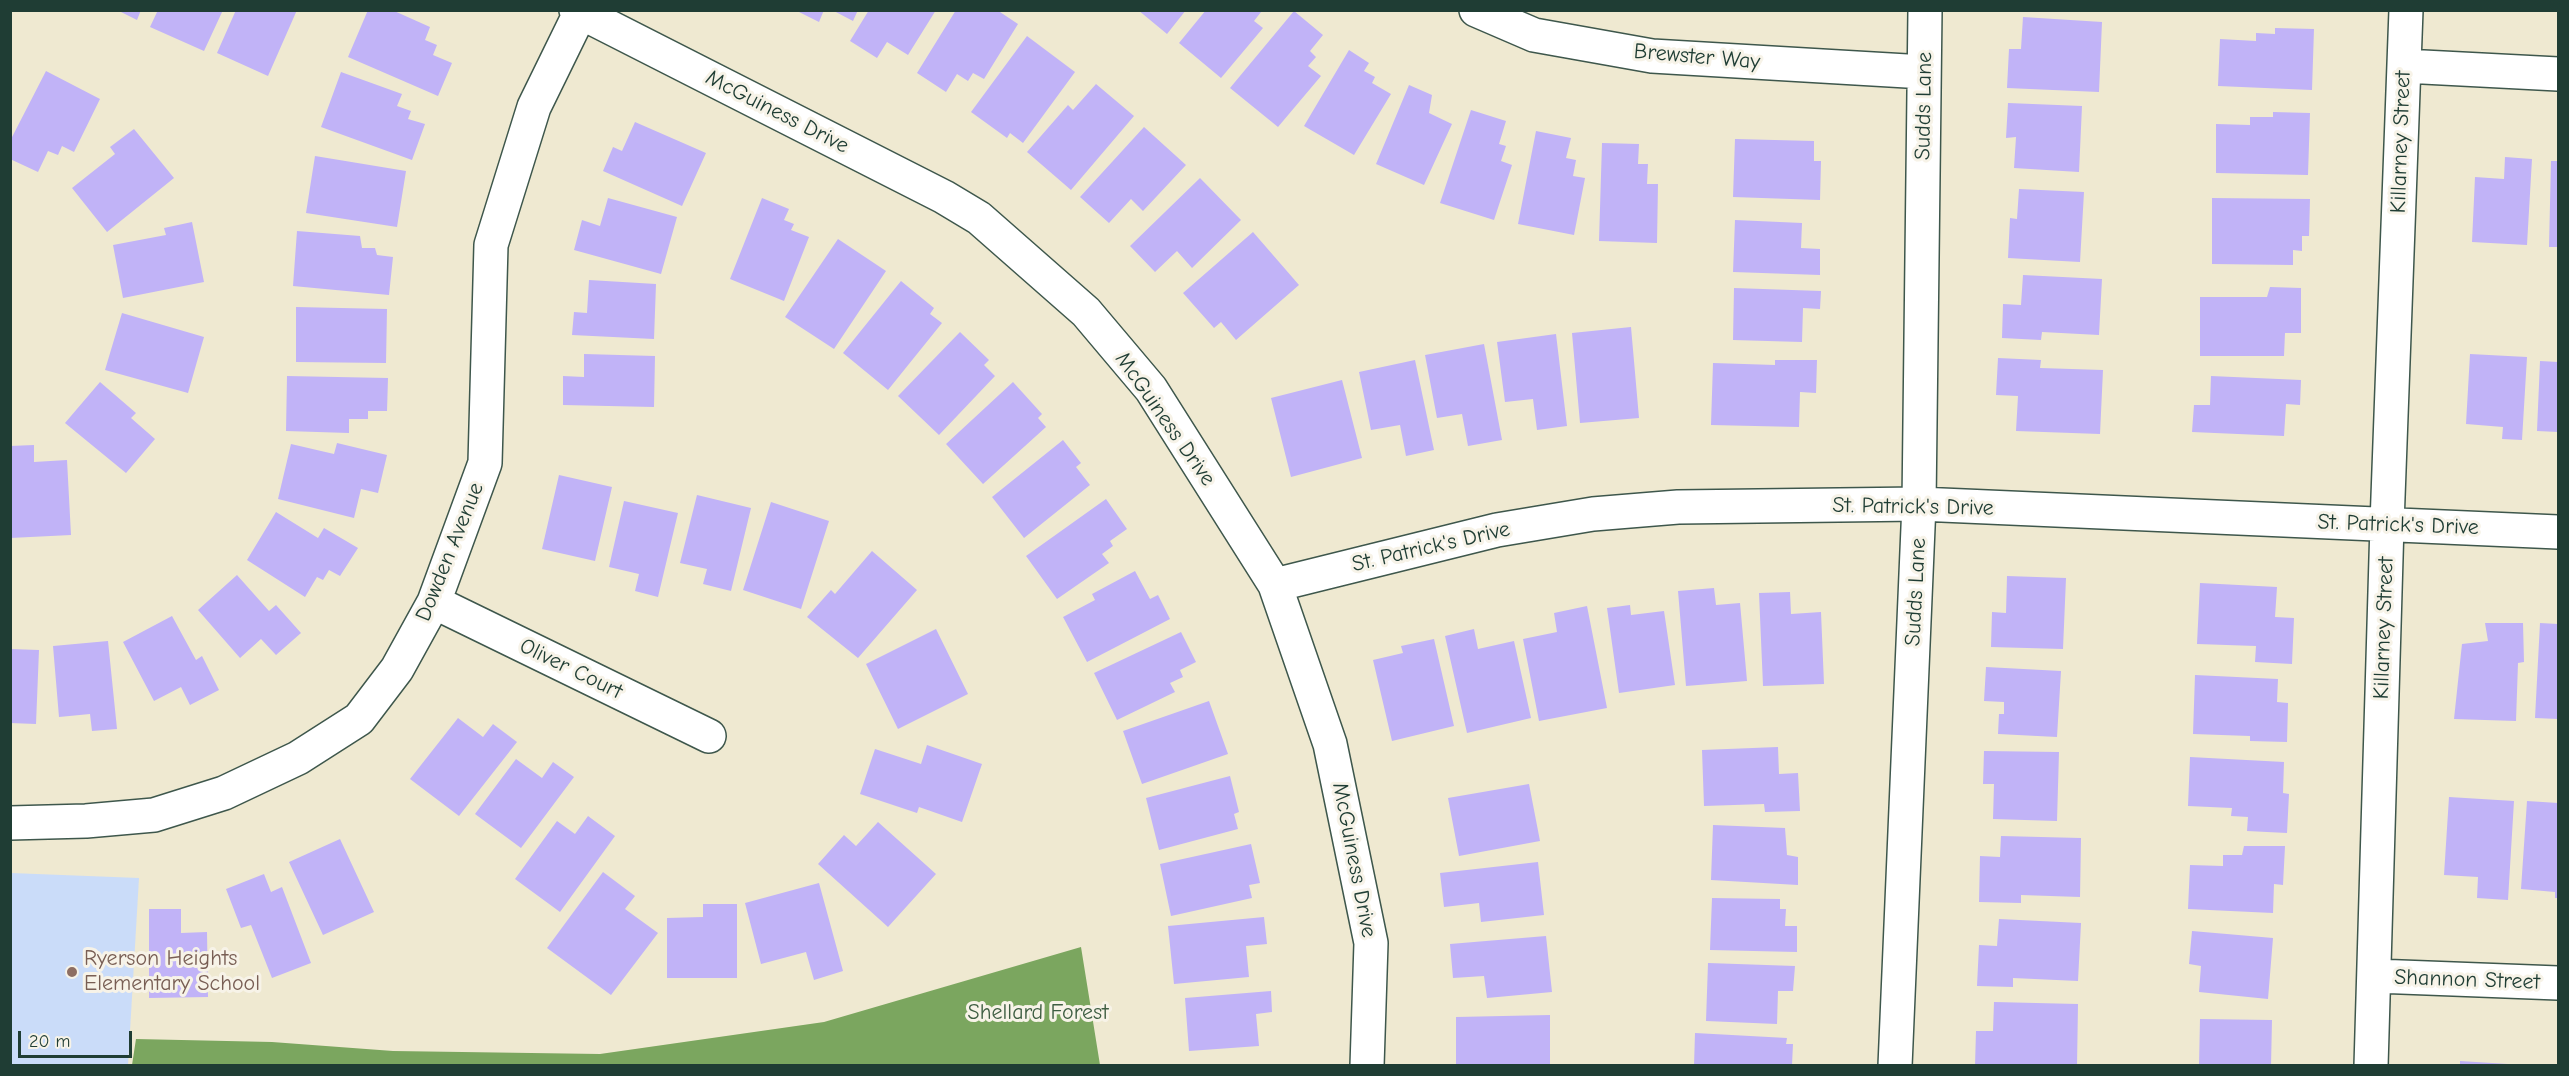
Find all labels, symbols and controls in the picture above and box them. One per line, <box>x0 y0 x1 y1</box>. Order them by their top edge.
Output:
street label: Brewster Way <box>1633 38 1761 76</box>
street label: Sudds Lane <box>1910 52 1938 160</box>
street label: McGuiness Drive <box>701 65 853 159</box>
street label: Killarney Street <box>2385 70 2417 214</box>
street label: McGuiness Drive <box>1109 347 1221 491</box>
street label: Dowden Avenue <box>410 479 490 625</box>
street label: St. Patrick's Drive <box>1832 492 1994 522</box>
street label: St. Patrick's Drive <box>2317 509 2479 541</box>
street label: St. Patrick's Drive <box>1349 516 1513 578</box>
street label: Sudds Lane <box>1900 537 1932 647</box>
street label: Killarney Street <box>2368 556 2400 700</box>
street label: Oliver Court <box>515 633 627 705</box>
street label: McGuiness Drive <box>1326 780 1382 940</box>
place label: Ryerson Heights Elementary School <box>84 946 260 998</box>
street label: Shannon Street <box>2394 964 2540 996</box>
marker: Ryerson Heights Elementary School <box>65 965 79 979</box>
park label: Shellard Forest <box>968 1000 1108 1026</box>
scale bar <box>21 1019 135 1057</box>
text: 20 m <box>29 1031 70 1052</box>

